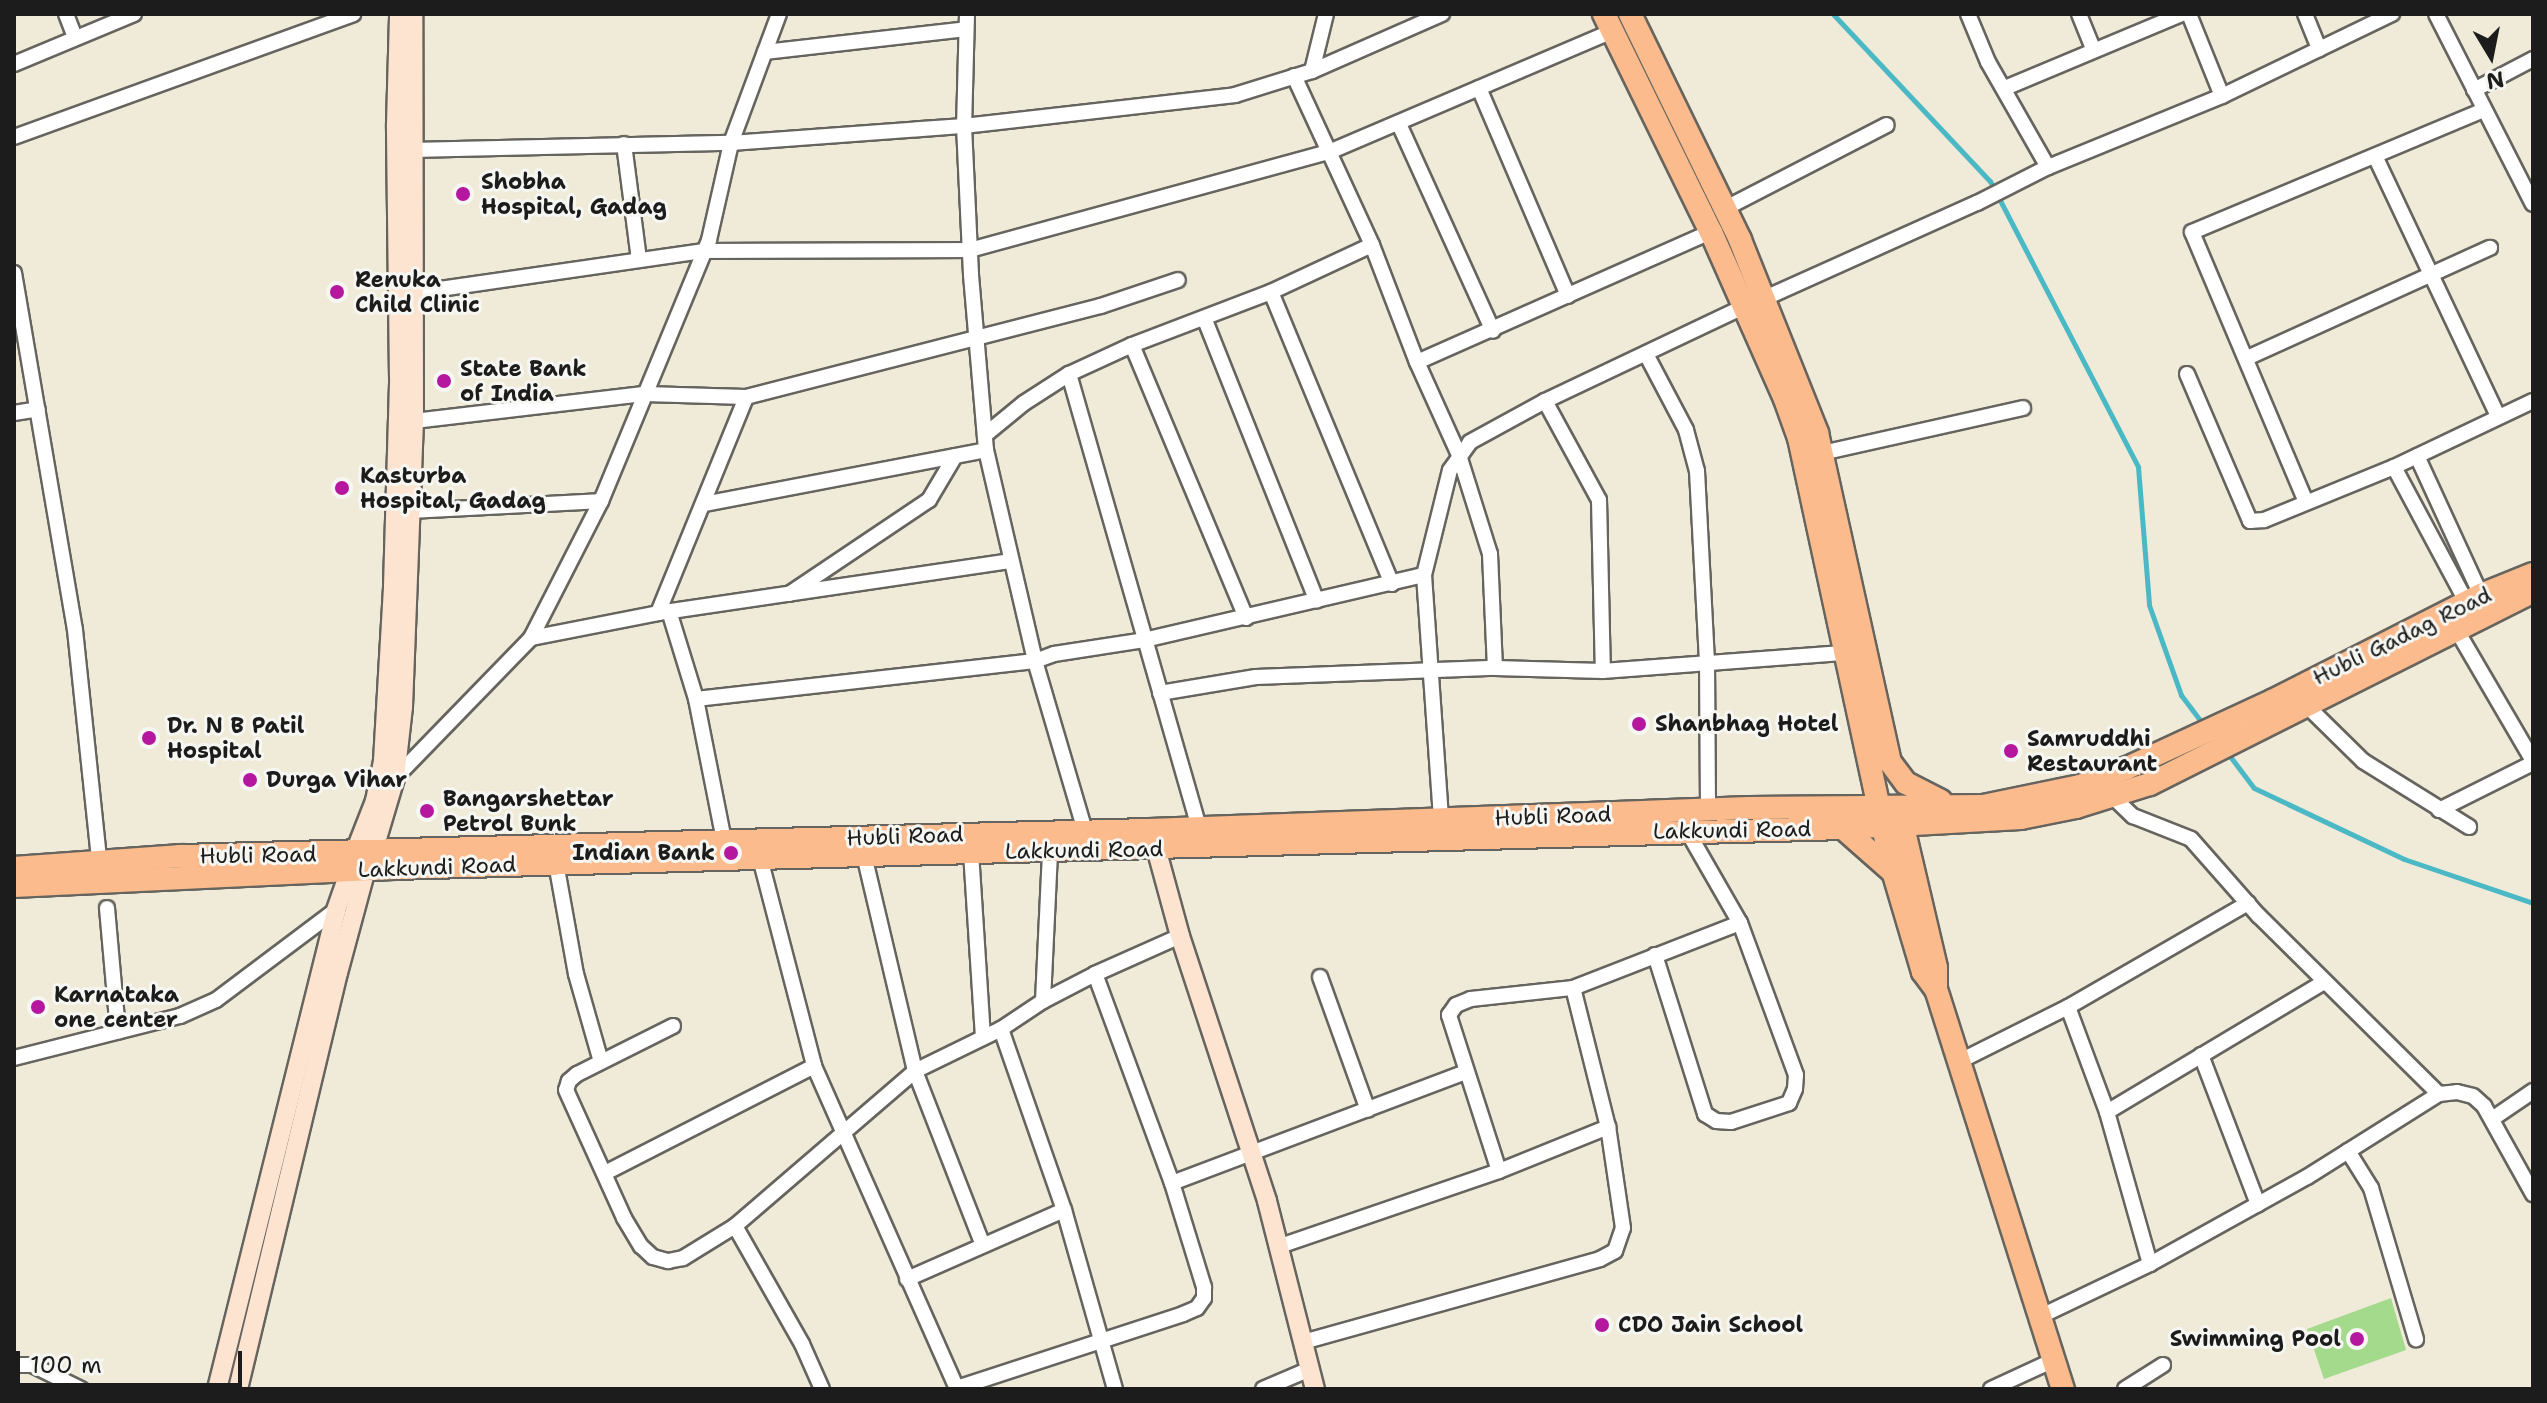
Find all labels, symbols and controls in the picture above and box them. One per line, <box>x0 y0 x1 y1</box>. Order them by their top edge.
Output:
north arrow <box>2451 16 2531 96</box>
text: N <box>2484 64 2506 96</box>
place label: Shobha Hospital, Gadag <box>481 168 667 220</box>
marker: Shobha Hospital, Gadag <box>452 183 474 205</box>
place label: Renuka Child Clinic <box>355 266 480 318</box>
marker: Renuka Child Clinic <box>326 281 348 303</box>
place label: State Bank of India <box>460 355 587 406</box>
marker: State Bank of India <box>435 372 453 390</box>
place label: Kasturba Hospital, Gadag <box>360 462 546 514</box>
marker: Kasturba Hospital, Gadag <box>331 477 353 499</box>
street label: Hubli Gadag Road <box>2308 581 2496 691</box>
place label: Shanbhag Hotel <box>1655 711 1838 737</box>
place label: Dr. N B Patil Hospital <box>167 712 304 764</box>
marker: Shanbhag Hotel <box>1630 715 1648 733</box>
place label: Samruddhi Restaurant <box>2027 725 2157 776</box>
marker: Dr. N B Patil Hospital <box>138 727 160 749</box>
marker: Samruddhi Restaurant <box>2002 742 2020 760</box>
place label: Durga Vihar <box>266 767 407 793</box>
marker: Durga Vihar <box>241 771 259 789</box>
place label: Bangarshettar Petrol Bunk <box>443 785 613 836</box>
street label: Hubli Road <box>1494 801 1612 831</box>
marker: Bangarshettar Petrol Bunk <box>418 802 436 820</box>
street label: Lakkundi Road <box>1653 815 1811 845</box>
street label: Hubli Road <box>846 821 964 851</box>
street label: Lakkundi Road <box>1005 835 1163 865</box>
place label: Indian Bank <box>572 840 715 866</box>
street label: Hubli Road <box>199 841 317 869</box>
marker: Indian Bank <box>722 844 740 862</box>
street label: Lakkundi Road <box>357 851 517 883</box>
place label: Karnataka one center <box>54 981 179 1032</box>
marker: Karnataka one center <box>29 998 47 1016</box>
place label: CDO Jain School <box>1618 1312 1803 1338</box>
marker: CDO Jain School <box>1593 1316 1611 1334</box>
place label: Swimming Pool <box>2170 1326 2341 1352</box>
marker: Swimming Pool <box>2348 1330 2366 1348</box>
scale bar <box>20 1335 246 1385</box>
text: 100 m <box>30 1349 102 1381</box>

